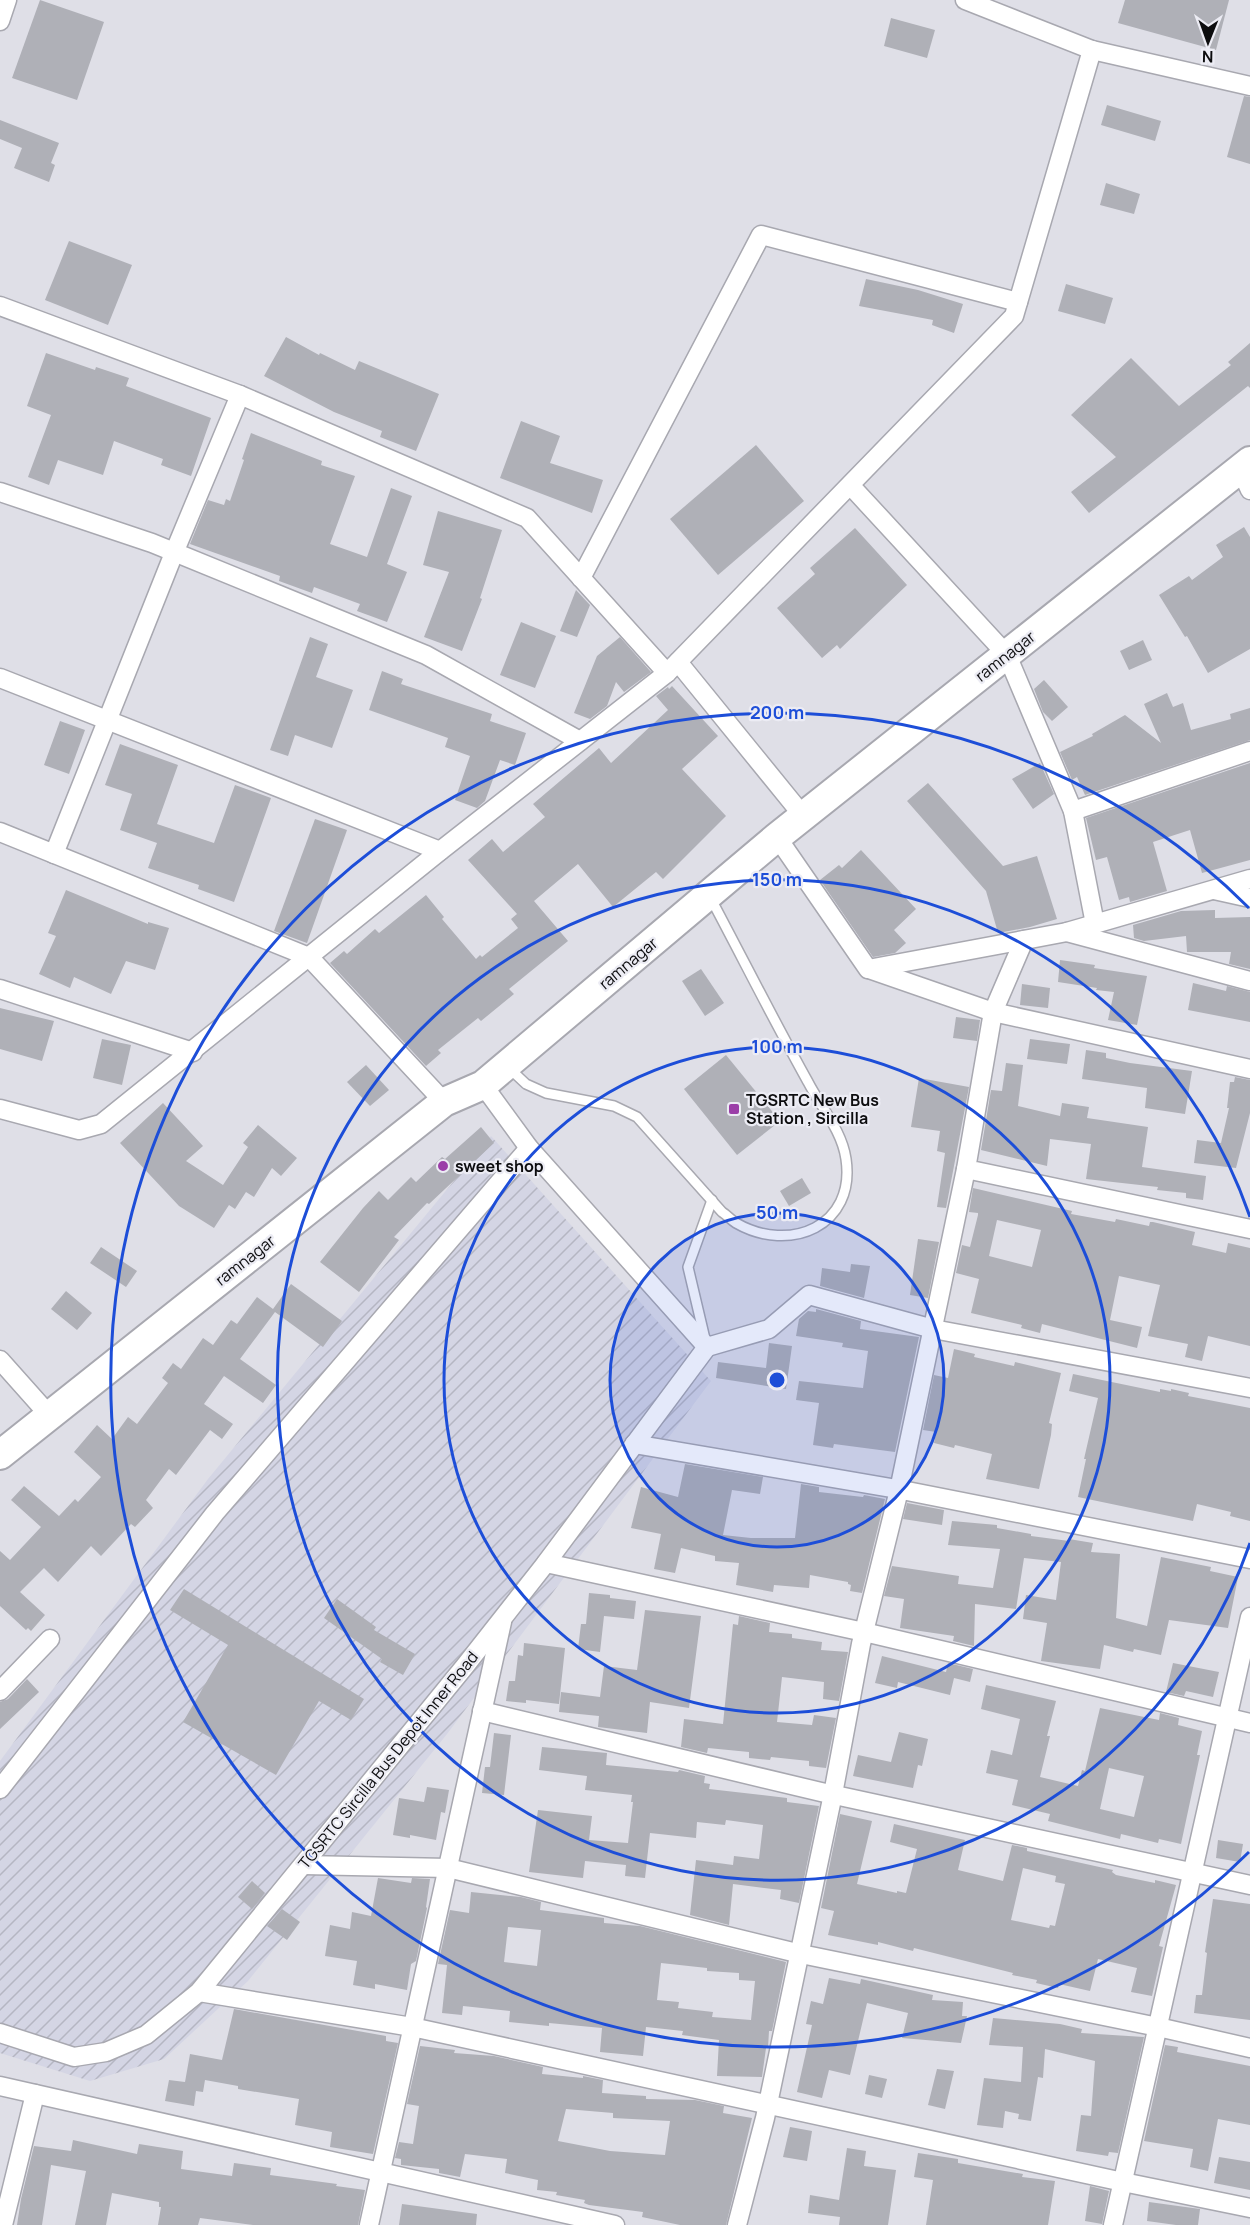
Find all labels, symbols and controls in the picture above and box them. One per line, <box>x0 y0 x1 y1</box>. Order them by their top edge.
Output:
north arrow <box>1178 12 1238 72</box>
text: N <box>1202 46 1214 68</box>
street label: ramnagar <box>970 626 1040 686</box>
text: 200 m <box>750 700 804 724</box>
text: 150 m <box>752 867 802 891</box>
street label: ramnagar <box>594 932 662 994</box>
text: 100 m <box>751 1034 803 1058</box>
place label: TGSRTC New Bus Station , Sircilla <box>746 1089 879 1129</box>
marker: TGSRTC New Bus Station , Sircilla <box>727 1102 741 1116</box>
place label: sweet shop <box>455 1155 544 1177</box>
marker: sweet shop <box>436 1159 450 1173</box>
text: 50 m <box>756 1200 798 1224</box>
street label: ramnagar <box>210 1230 280 1290</box>
centre of rings <box>767 1370 787 1390</box>
street label: TGSRTC Sircilla Bus Depot Inner Road <box>293 1646 483 1874</box>

